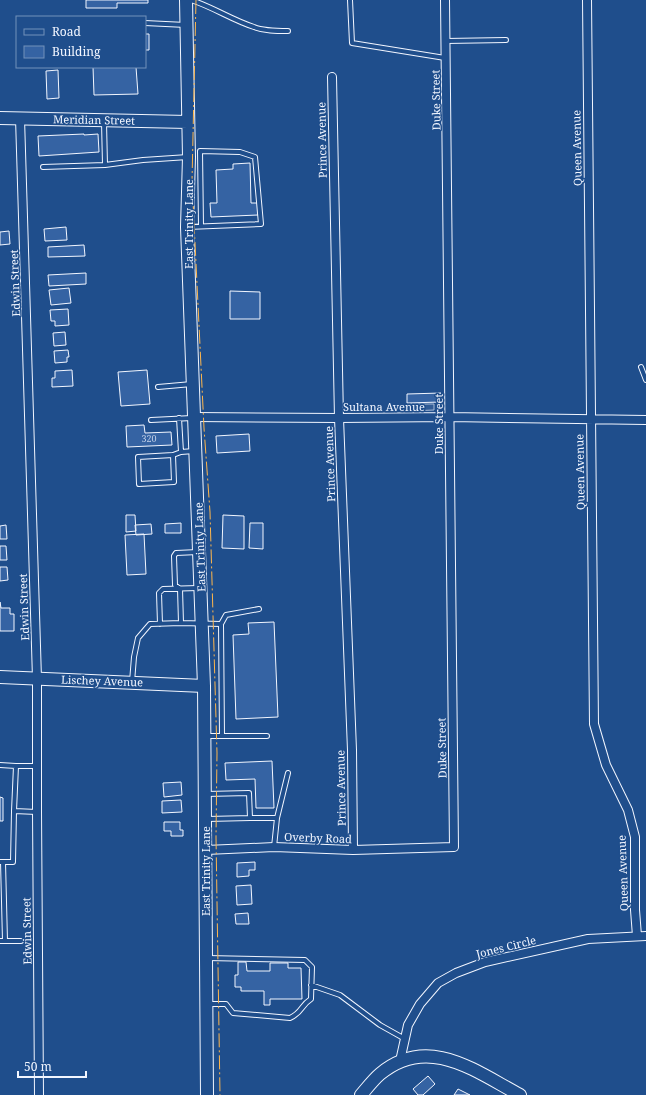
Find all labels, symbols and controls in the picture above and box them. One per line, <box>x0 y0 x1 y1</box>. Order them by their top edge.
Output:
legend <box>16 16 146 68</box>
text: Road <box>52 23 82 40</box>
text: Building <box>52 43 101 60</box>
street label: Duke Street <box>427 69 444 130</box>
street label: Prince Avenue <box>313 102 330 178</box>
street label: Queen Avenue <box>568 110 585 186</box>
street label: Meridian Street <box>53 111 135 128</box>
street label: East Trinity Lane <box>181 179 196 269</box>
street label: Edwin Street <box>6 249 23 317</box>
street label: Duke Street <box>431 394 446 454</box>
street label: Sultana Avenue <box>343 399 425 414</box>
street label: Prince Avenue <box>321 426 338 502</box>
house number: 320 <box>141 432 157 445</box>
street label: Queen Avenue <box>571 434 588 510</box>
street label: East Trinity Lane <box>190 502 209 592</box>
street label: Edwin Street <box>15 573 32 641</box>
street label: Lischey Avenue <box>61 672 143 689</box>
street label: Duke Street <box>433 717 450 778</box>
street label: Prince Avenue <box>332 750 349 826</box>
street label: East Trinity Lane <box>198 826 213 916</box>
street label: Overby Road <box>284 829 352 846</box>
street label: Queen Avenue <box>614 835 631 911</box>
street label: Edwin Street <box>18 897 35 965</box>
street label: Jones Circle <box>473 932 538 961</box>
scale bar <box>18 1053 86 1079</box>
text: 50 m <box>24 1058 52 1075</box>

